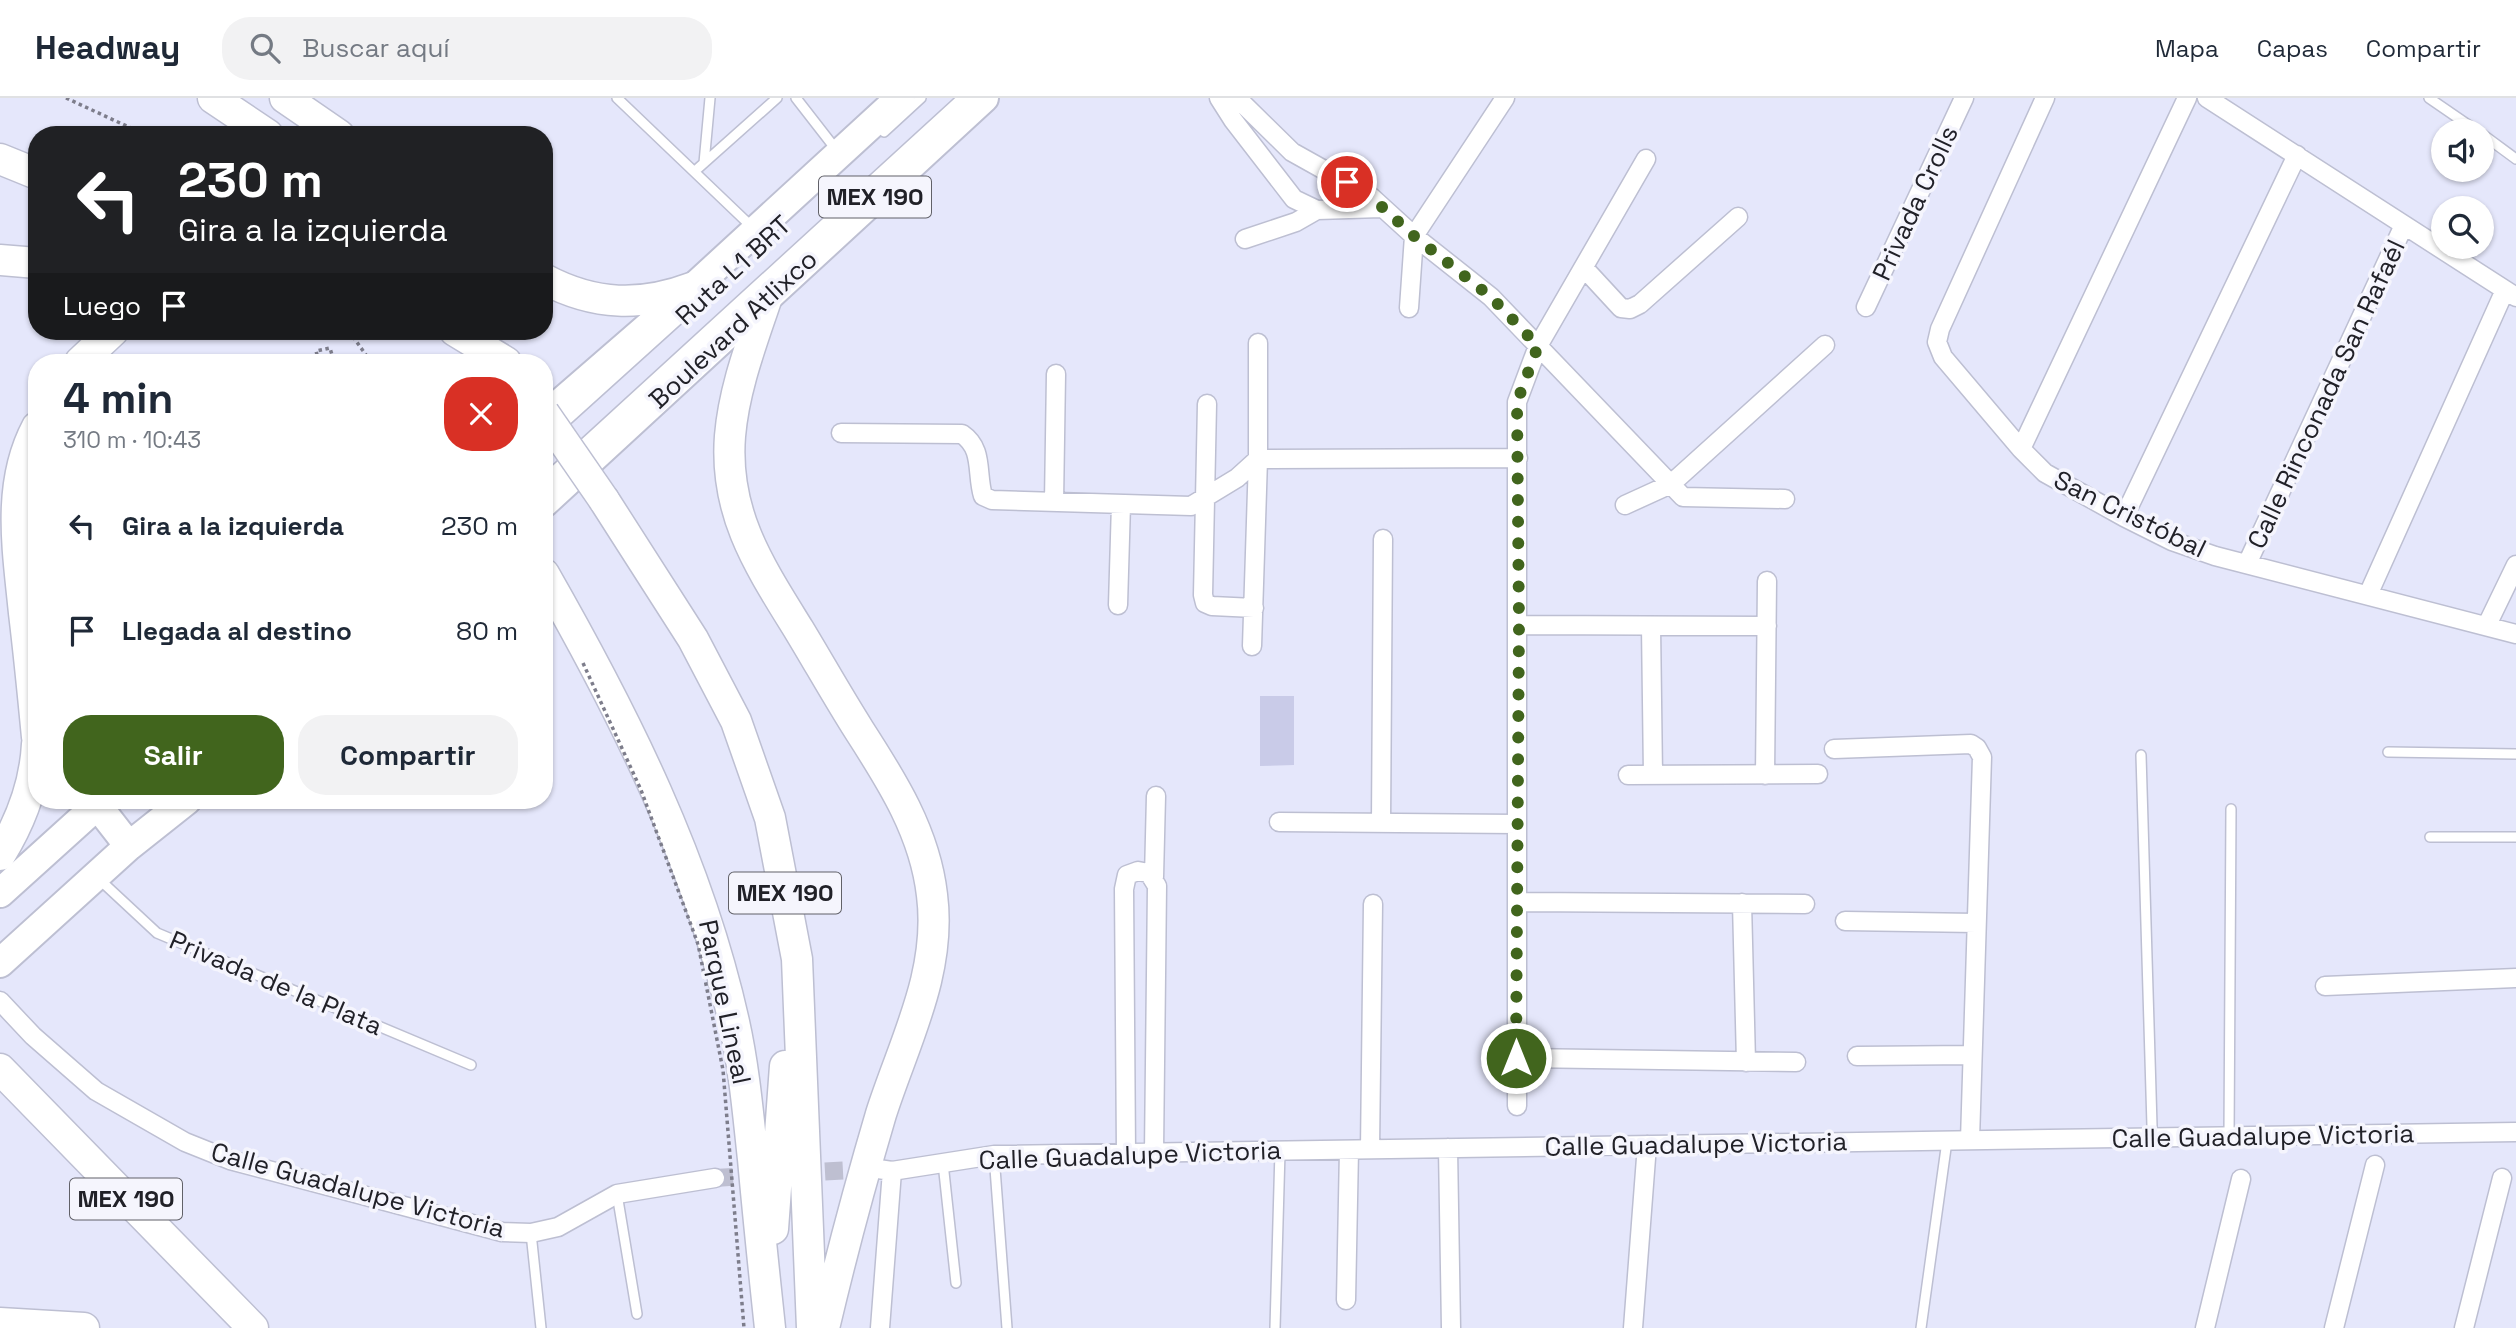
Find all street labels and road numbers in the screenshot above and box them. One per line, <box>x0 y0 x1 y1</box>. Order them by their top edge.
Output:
street label: Privada Crolls <box>1864 120 1966 286</box>
road number: MEX 190 <box>819 176 931 217</box>
street label: Ruta L1 BRT <box>668 208 798 332</box>
street label: Calle Rinconada San Rafaél <box>2239 234 2413 554</box>
street label: Boulevard Atlixco <box>642 242 824 416</box>
street label: San Cristóbal <box>2048 462 2212 566</box>
road number: MEX 190 <box>729 872 841 914</box>
street label: Parque Lineal <box>691 917 759 1087</box>
street label: Privada de la Plata <box>164 923 388 1043</box>
street label: Calle Guadalupe Victoria <box>2111 1116 2415 1156</box>
street label: Calle Guadalupe Victoria <box>1544 1124 1848 1164</box>
street label: Calle Guadalupe Victoria <box>978 1133 1282 1177</box>
street label: Calle Guadalupe Victoria <box>207 1134 509 1246</box>
road number: MEX 190 <box>70 1178 182 1219</box>

